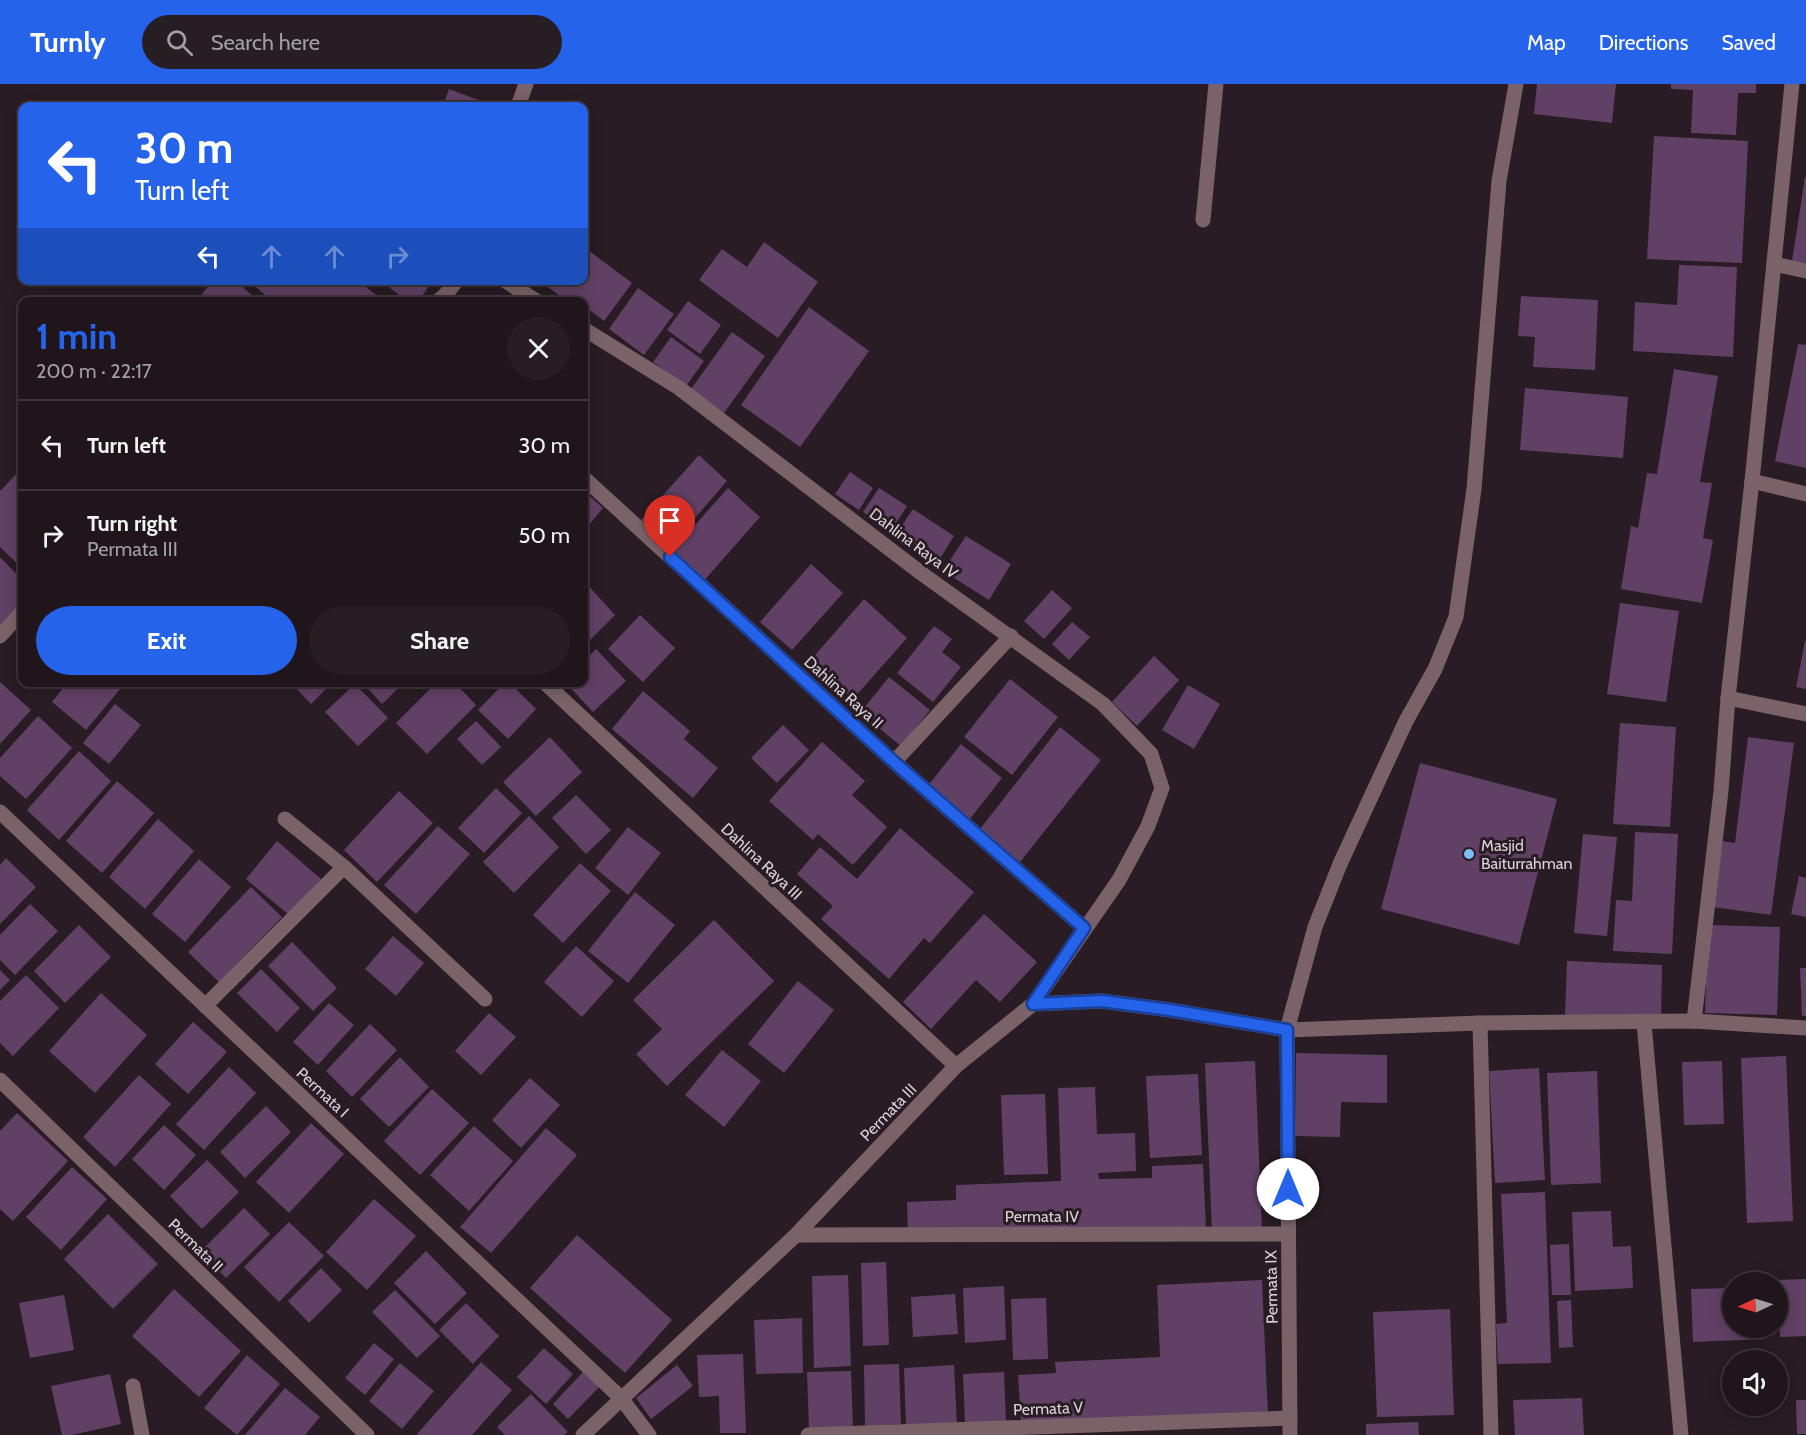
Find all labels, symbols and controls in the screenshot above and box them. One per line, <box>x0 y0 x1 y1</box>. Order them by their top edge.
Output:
search box <box>142 15 562 69</box>
text: Turnly <box>30 25 106 59</box>
icon: search <box>163 26 196 59</box>
text: Search here <box>211 29 320 56</box>
text: Map <box>1527 30 1566 55</box>
text: Directions <box>1599 30 1688 55</box>
text: Saved <box>1721 30 1776 55</box>
text: 30 m <box>135 122 233 174</box>
icon: left <box>36 126 114 204</box>
text: Turn left <box>135 174 229 207</box>
icon: left <box>192 240 225 273</box>
icon: ahead <box>255 240 288 273</box>
icon: ahead <box>318 240 351 273</box>
icon: right <box>381 240 414 273</box>
text: 1 min <box>36 314 117 358</box>
button: close <box>507 317 570 380</box>
text: 200 m · 22:17 <box>36 359 152 383</box>
icon: left <box>36 429 69 462</box>
text: Turn left <box>87 432 166 459</box>
text: 30 m <box>518 432 570 459</box>
pin <box>644 495 695 557</box>
icon: arrive <box>653 504 686 537</box>
street label: Dahlina Raya IV <box>866 504 962 583</box>
text: Turn right <box>87 510 177 537</box>
icon: right <box>36 519 69 552</box>
text: 50 m <box>518 522 570 549</box>
text: Permata III <box>87 537 178 561</box>
button: Exit <box>36 606 297 675</box>
button: Share <box>309 606 570 675</box>
street label: Dahlina Raya II <box>800 652 887 733</box>
street label: Dahlina Raya III <box>717 819 806 904</box>
place label: Masjid Baiturrahman <box>1481 836 1572 873</box>
marker: Masjid Baiturrahman <box>1462 847 1476 861</box>
street label: Permata I <box>293 1063 353 1121</box>
street label: Permata III <box>856 1080 920 1145</box>
position arrow <box>1256 1157 1320 1221</box>
street label: Permata IV <box>1005 1207 1079 1226</box>
street label: Permata II <box>164 1215 227 1276</box>
street label: Permata IX <box>1261 1249 1282 1324</box>
north arrow <box>1722 1272 1788 1338</box>
map controls <box>1722 1272 1788 1416</box>
button: sound <box>1722 1350 1788 1416</box>
street label: Permata V <box>1013 1398 1084 1419</box>

